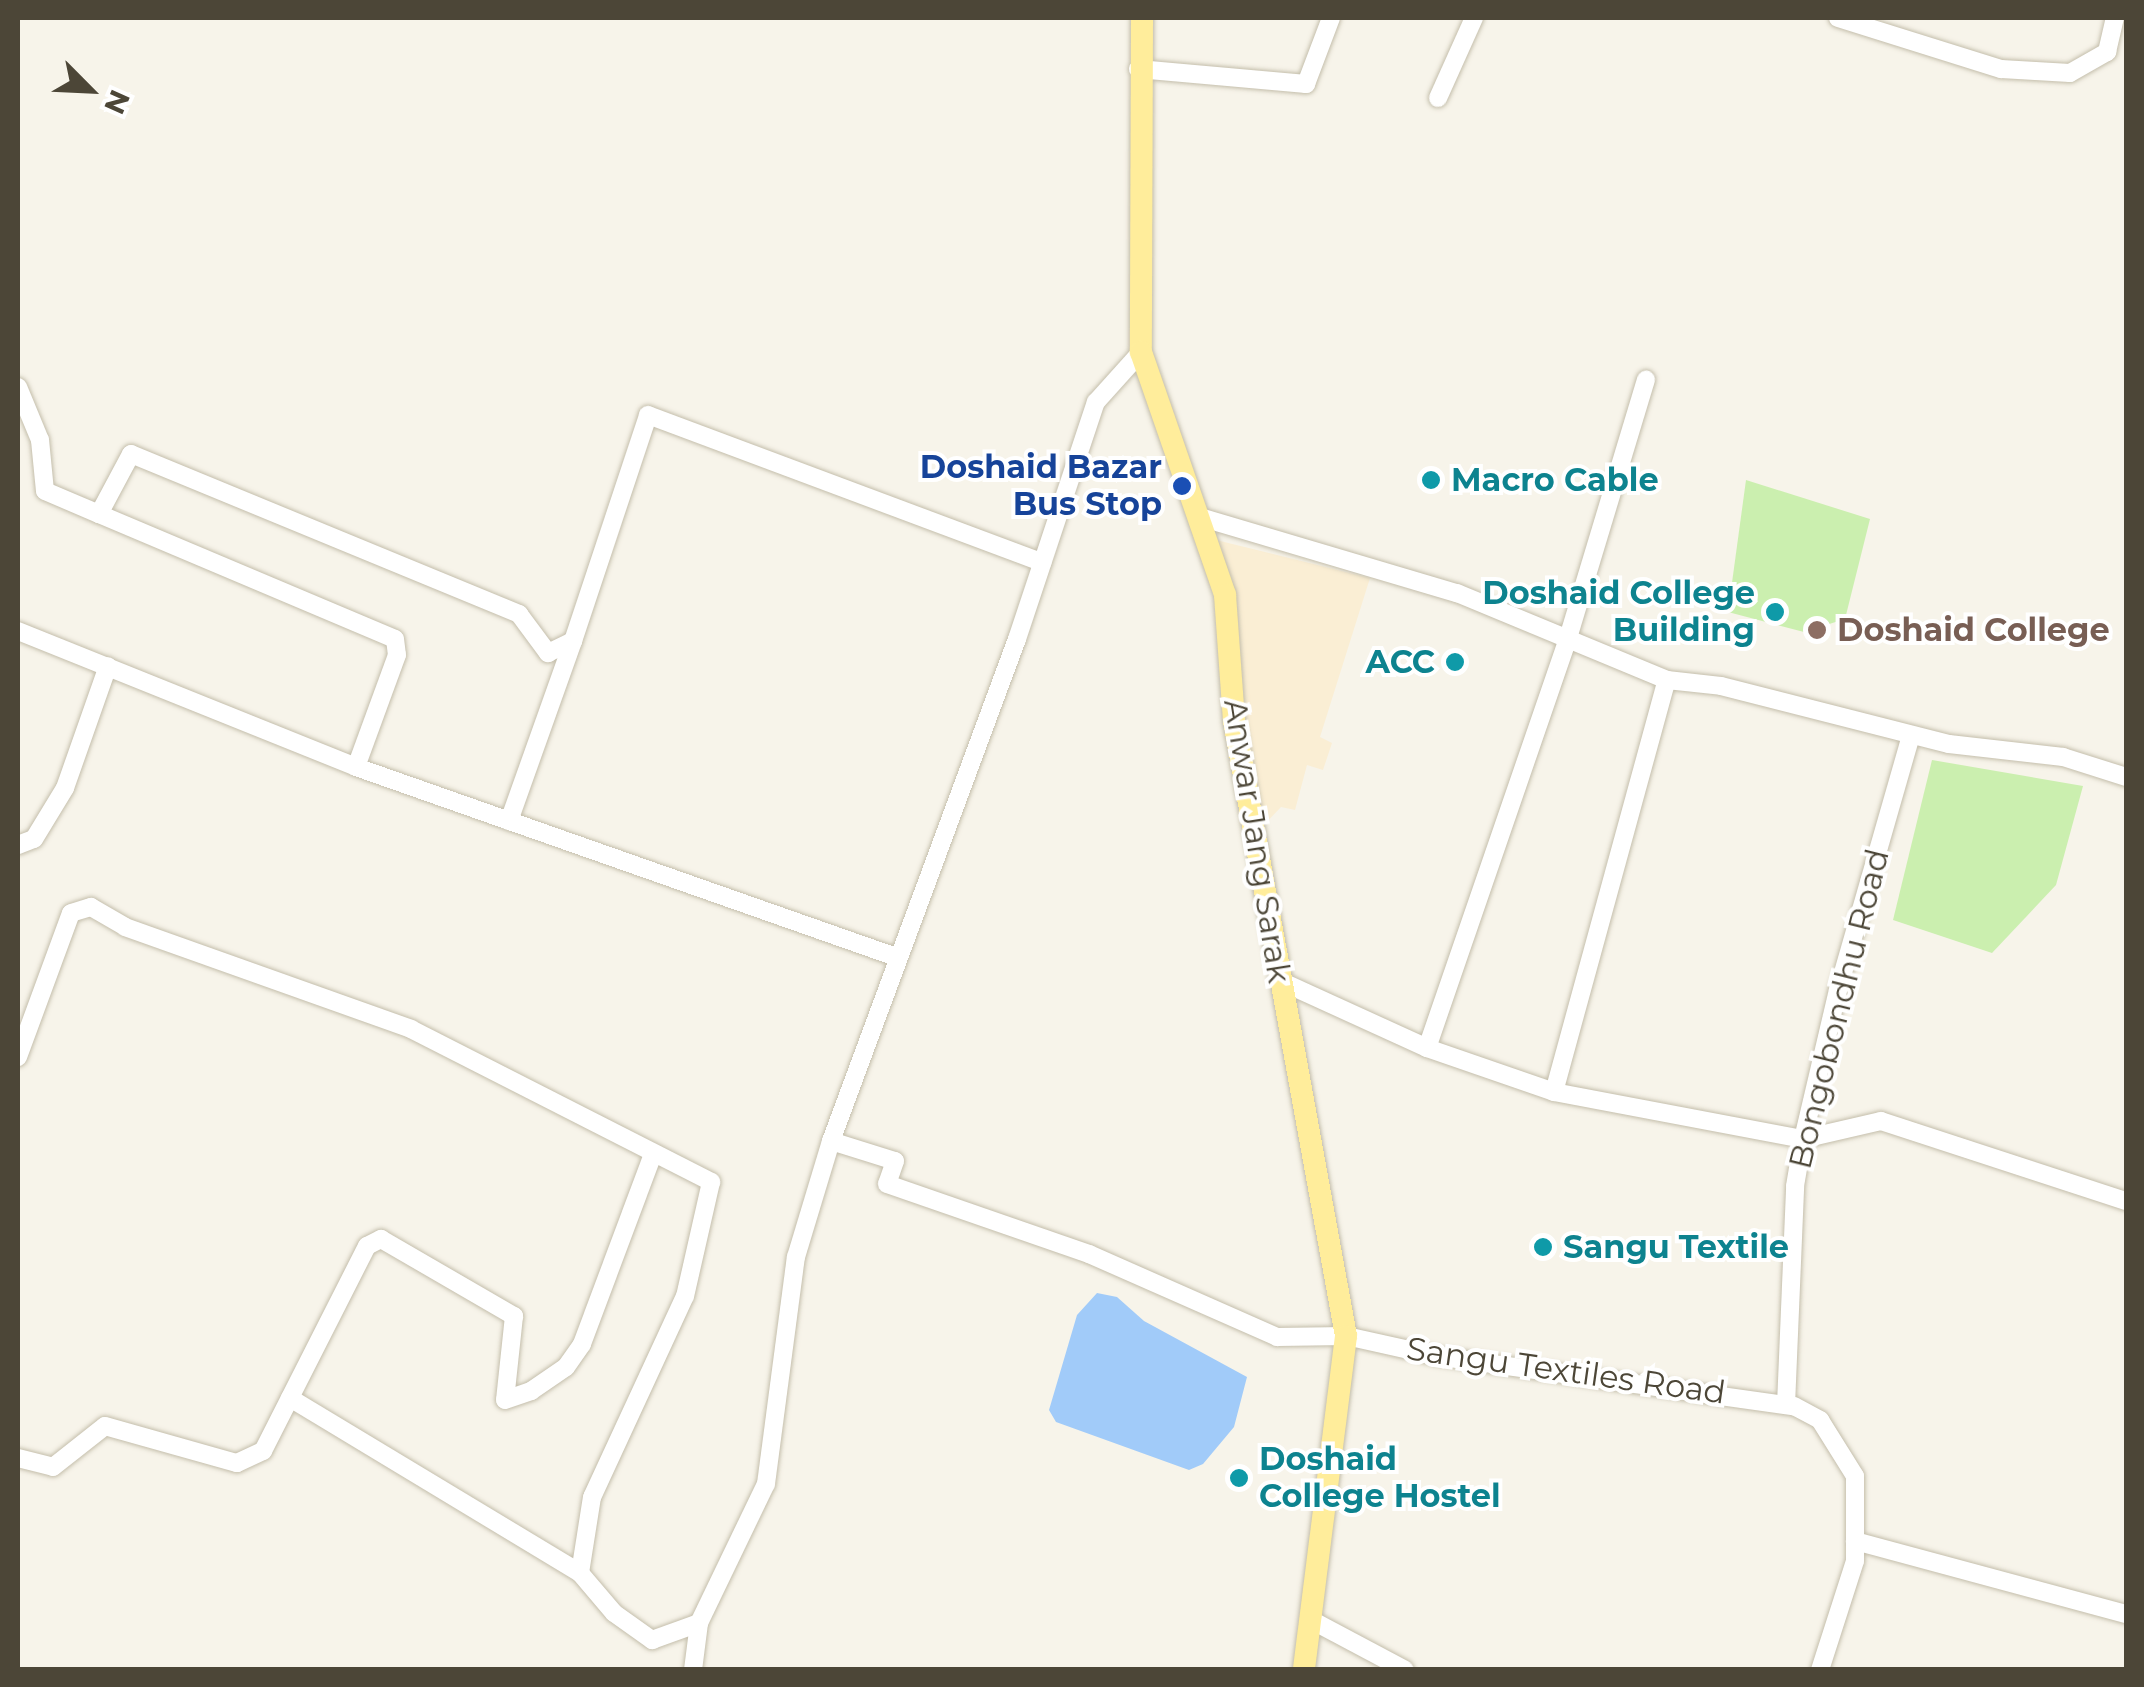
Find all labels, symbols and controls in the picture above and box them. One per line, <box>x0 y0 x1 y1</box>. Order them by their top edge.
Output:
north arrow <box>40 40 140 140</box>
text: N <box>97 85 138 119</box>
place label: Doshaid Bazar Bus Stop <box>920 449 1162 524</box>
place label: Macro Cable <box>1451 461 1659 499</box>
marker: Macro Cable <box>1420 469 1442 491</box>
marker: Doshaid Bazar Bus Stop <box>1171 475 1193 497</box>
place label: Doshaid College Building <box>1482 575 1755 650</box>
marker: Doshaid College Building <box>1764 601 1786 623</box>
place label: Doshaid College <box>1837 611 2110 649</box>
marker: Doshaid College <box>1806 619 1828 641</box>
place label: ACC <box>1365 643 1435 681</box>
marker: ACC <box>1444 651 1466 673</box>
street label: Anwar Jang Sarak <box>1216 696 1298 986</box>
street label: Bongobondhu Road <box>1781 845 1897 1173</box>
place label: Sangu Textile <box>1563 1228 1789 1266</box>
marker: Sangu Textile <box>1532 1236 1554 1258</box>
street label: Sangu Textiles Road <box>1404 1330 1728 1412</box>
place label: Doshaid College Hostel <box>1259 1441 1501 1516</box>
marker: Doshaid College Hostel <box>1228 1467 1250 1489</box>

